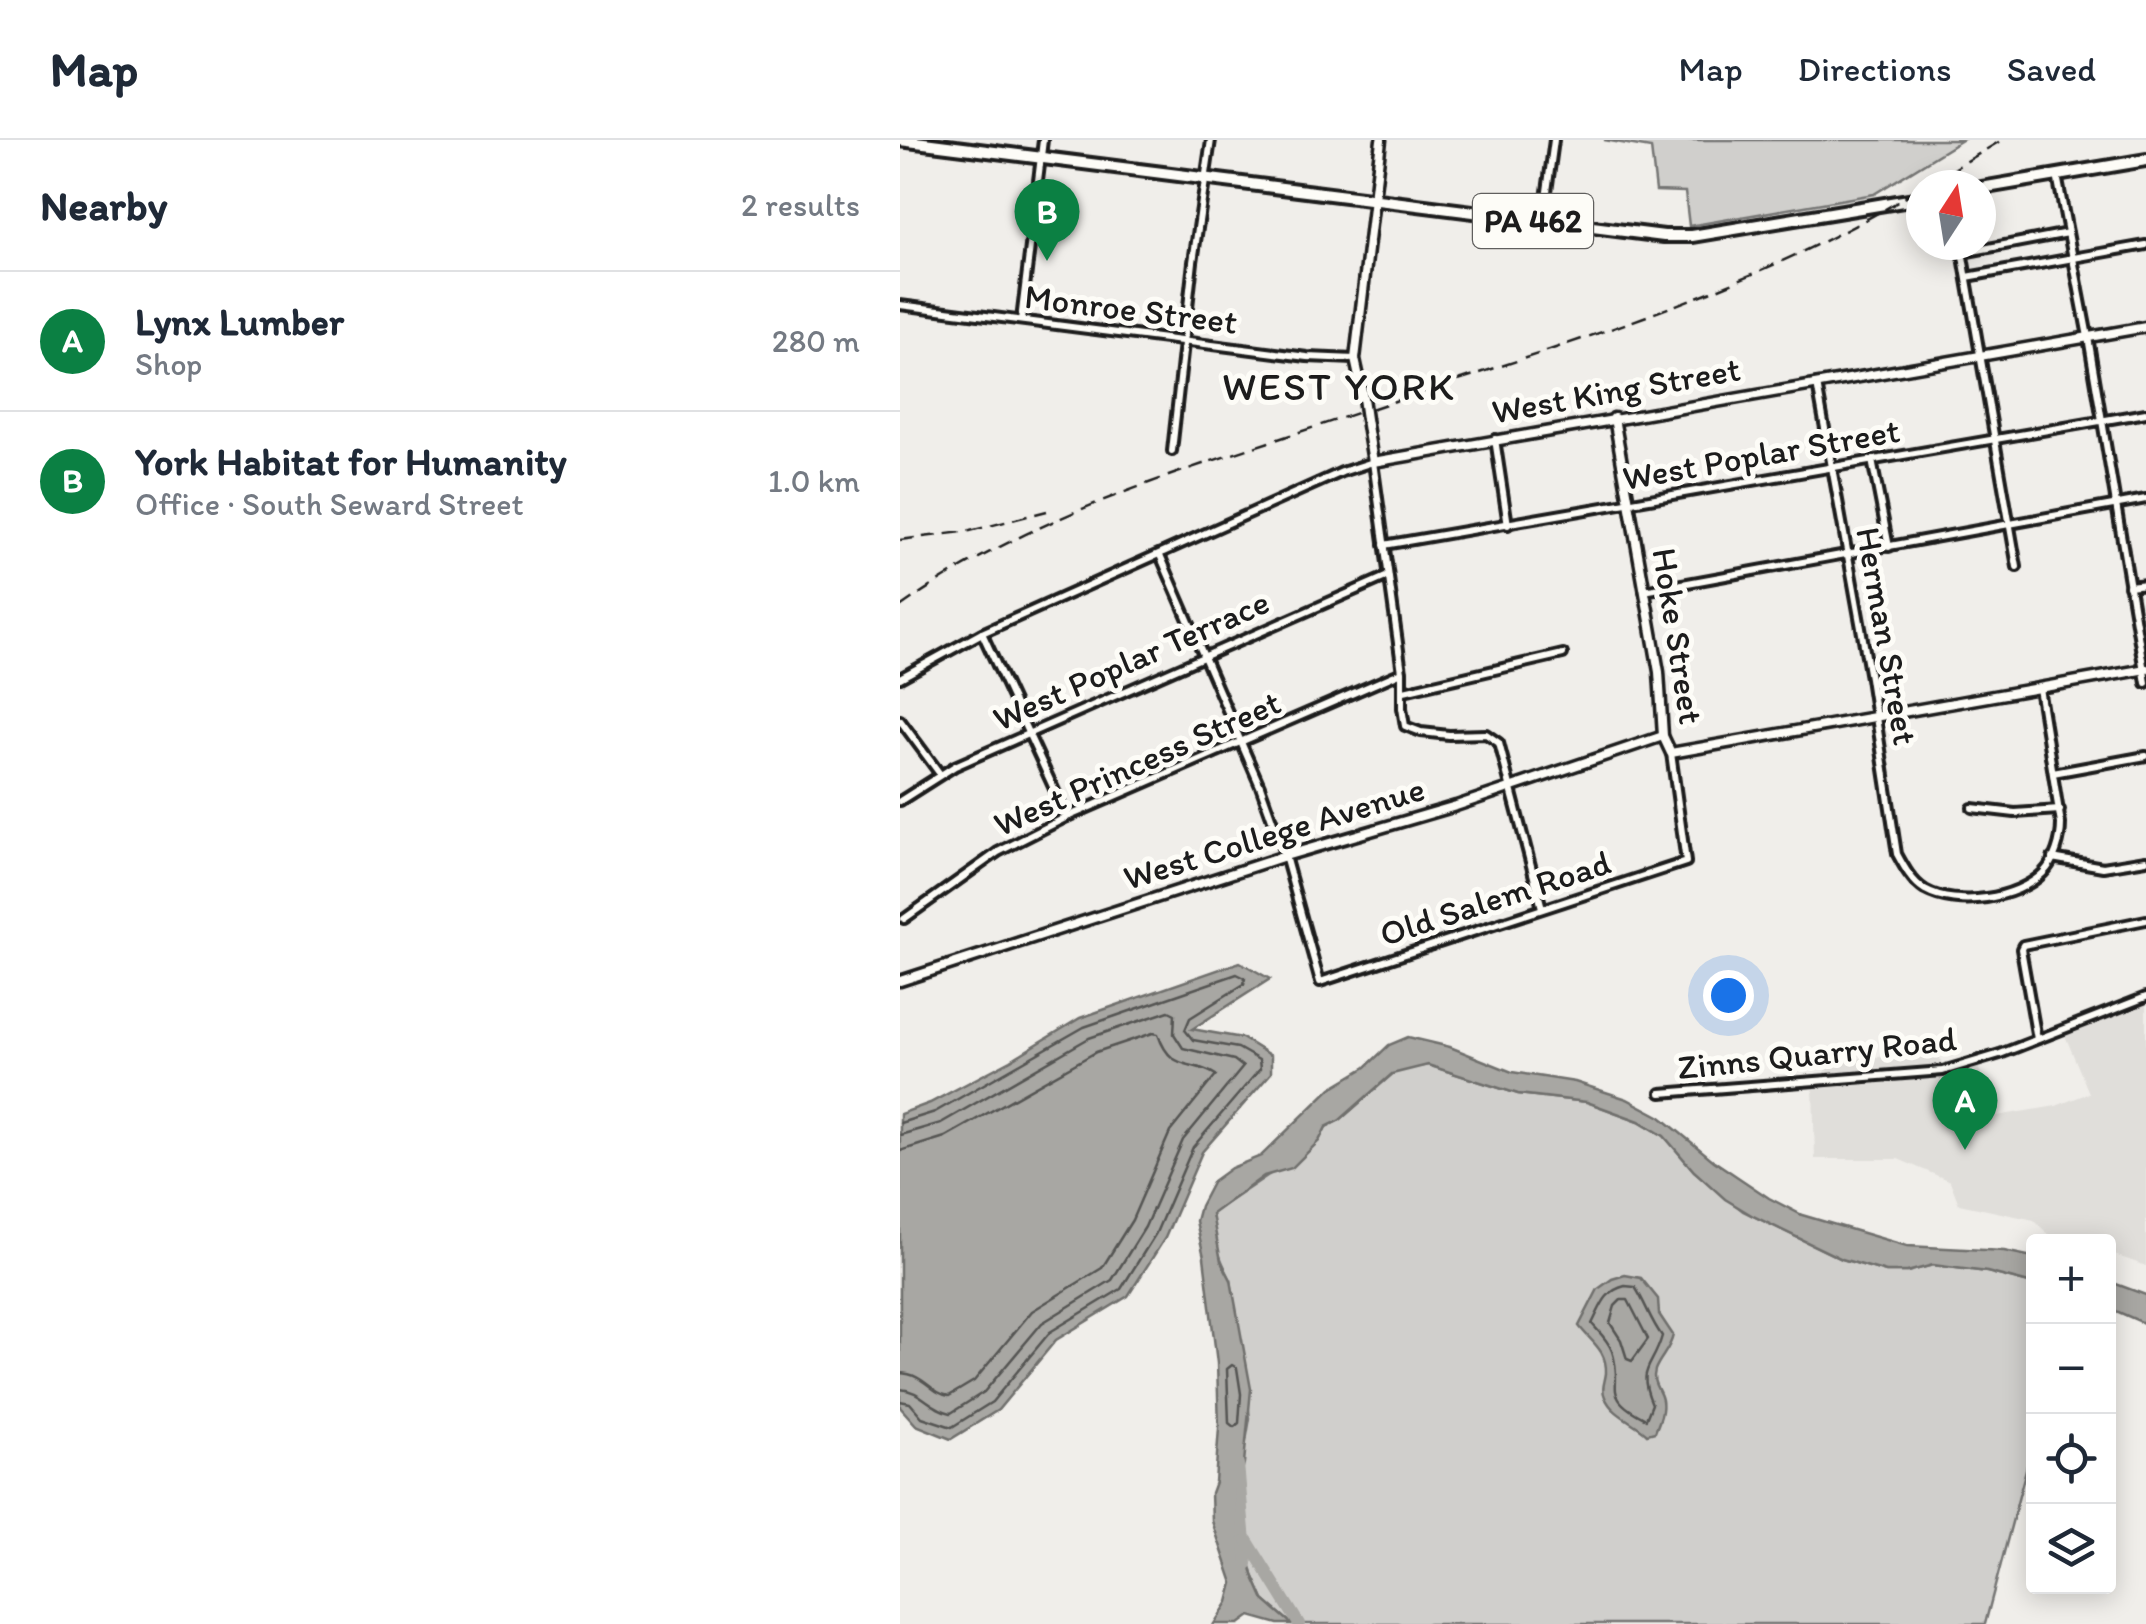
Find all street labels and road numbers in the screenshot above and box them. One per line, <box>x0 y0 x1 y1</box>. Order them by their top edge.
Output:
road number: PA 462 <box>1473 194 1593 248</box>
street label: Monroe Street <box>1022 275 1240 343</box>
street label: West King Street <box>1488 347 1744 433</box>
street label: West Poplar Street <box>1619 409 1903 499</box>
street label: Herman Street <box>1847 524 1927 748</box>
street label: Hoke Street <box>1643 545 1713 727</box>
street label: West Poplar Terrace <box>986 580 1276 740</box>
street label: West Princess Street <box>987 681 1287 845</box>
street label: West College Avenue <box>1118 767 1430 899</box>
street label: Old Salem Road <box>1374 841 1616 955</box>
street label: Zinns Quarry Road <box>1675 1017 1959 1089</box>

